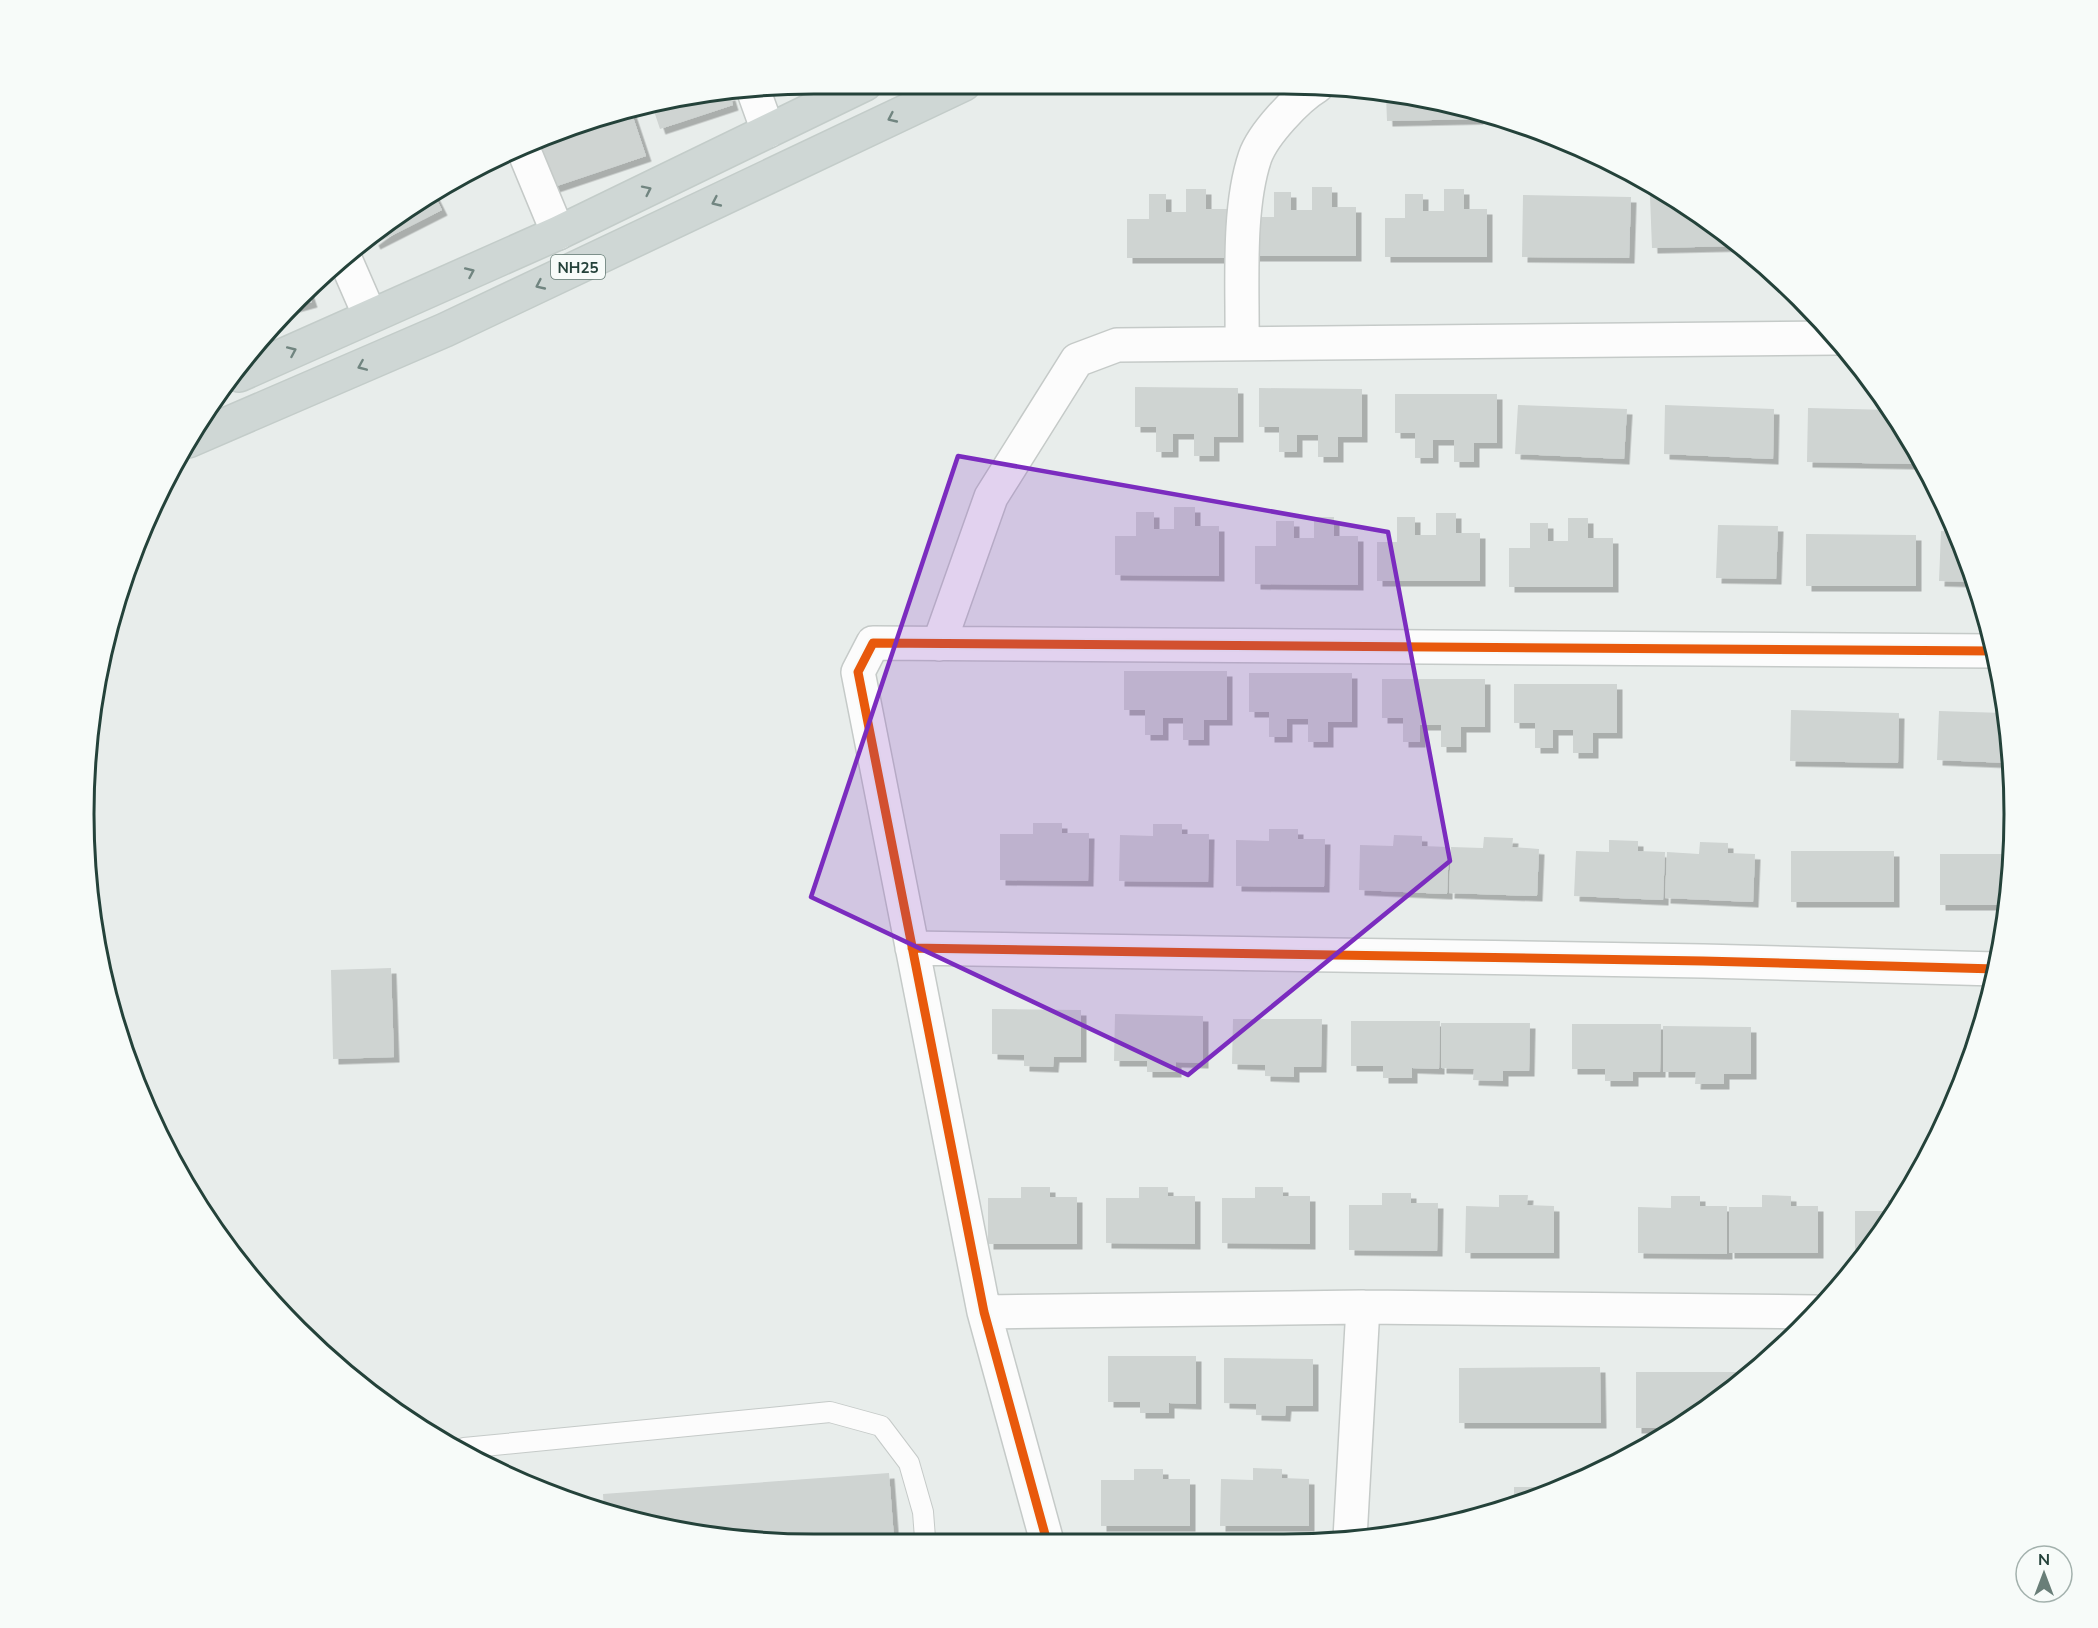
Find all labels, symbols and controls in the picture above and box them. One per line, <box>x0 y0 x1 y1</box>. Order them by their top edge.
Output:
one-way arrow <box>888 111 899 123</box>
one-way arrow <box>641 185 652 197</box>
one-way arrow <box>711 194 722 206</box>
road number: NH25 <box>551 255 605 279</box>
one-way arrow <box>464 267 475 279</box>
one-way arrow <box>535 277 546 289</box>
one-way arrow <box>286 347 297 359</box>
one-way arrow <box>357 358 368 370</box>
north arrow <box>2014 1544 2074 1604</box>
text: N <box>2038 1549 2050 1569</box>

